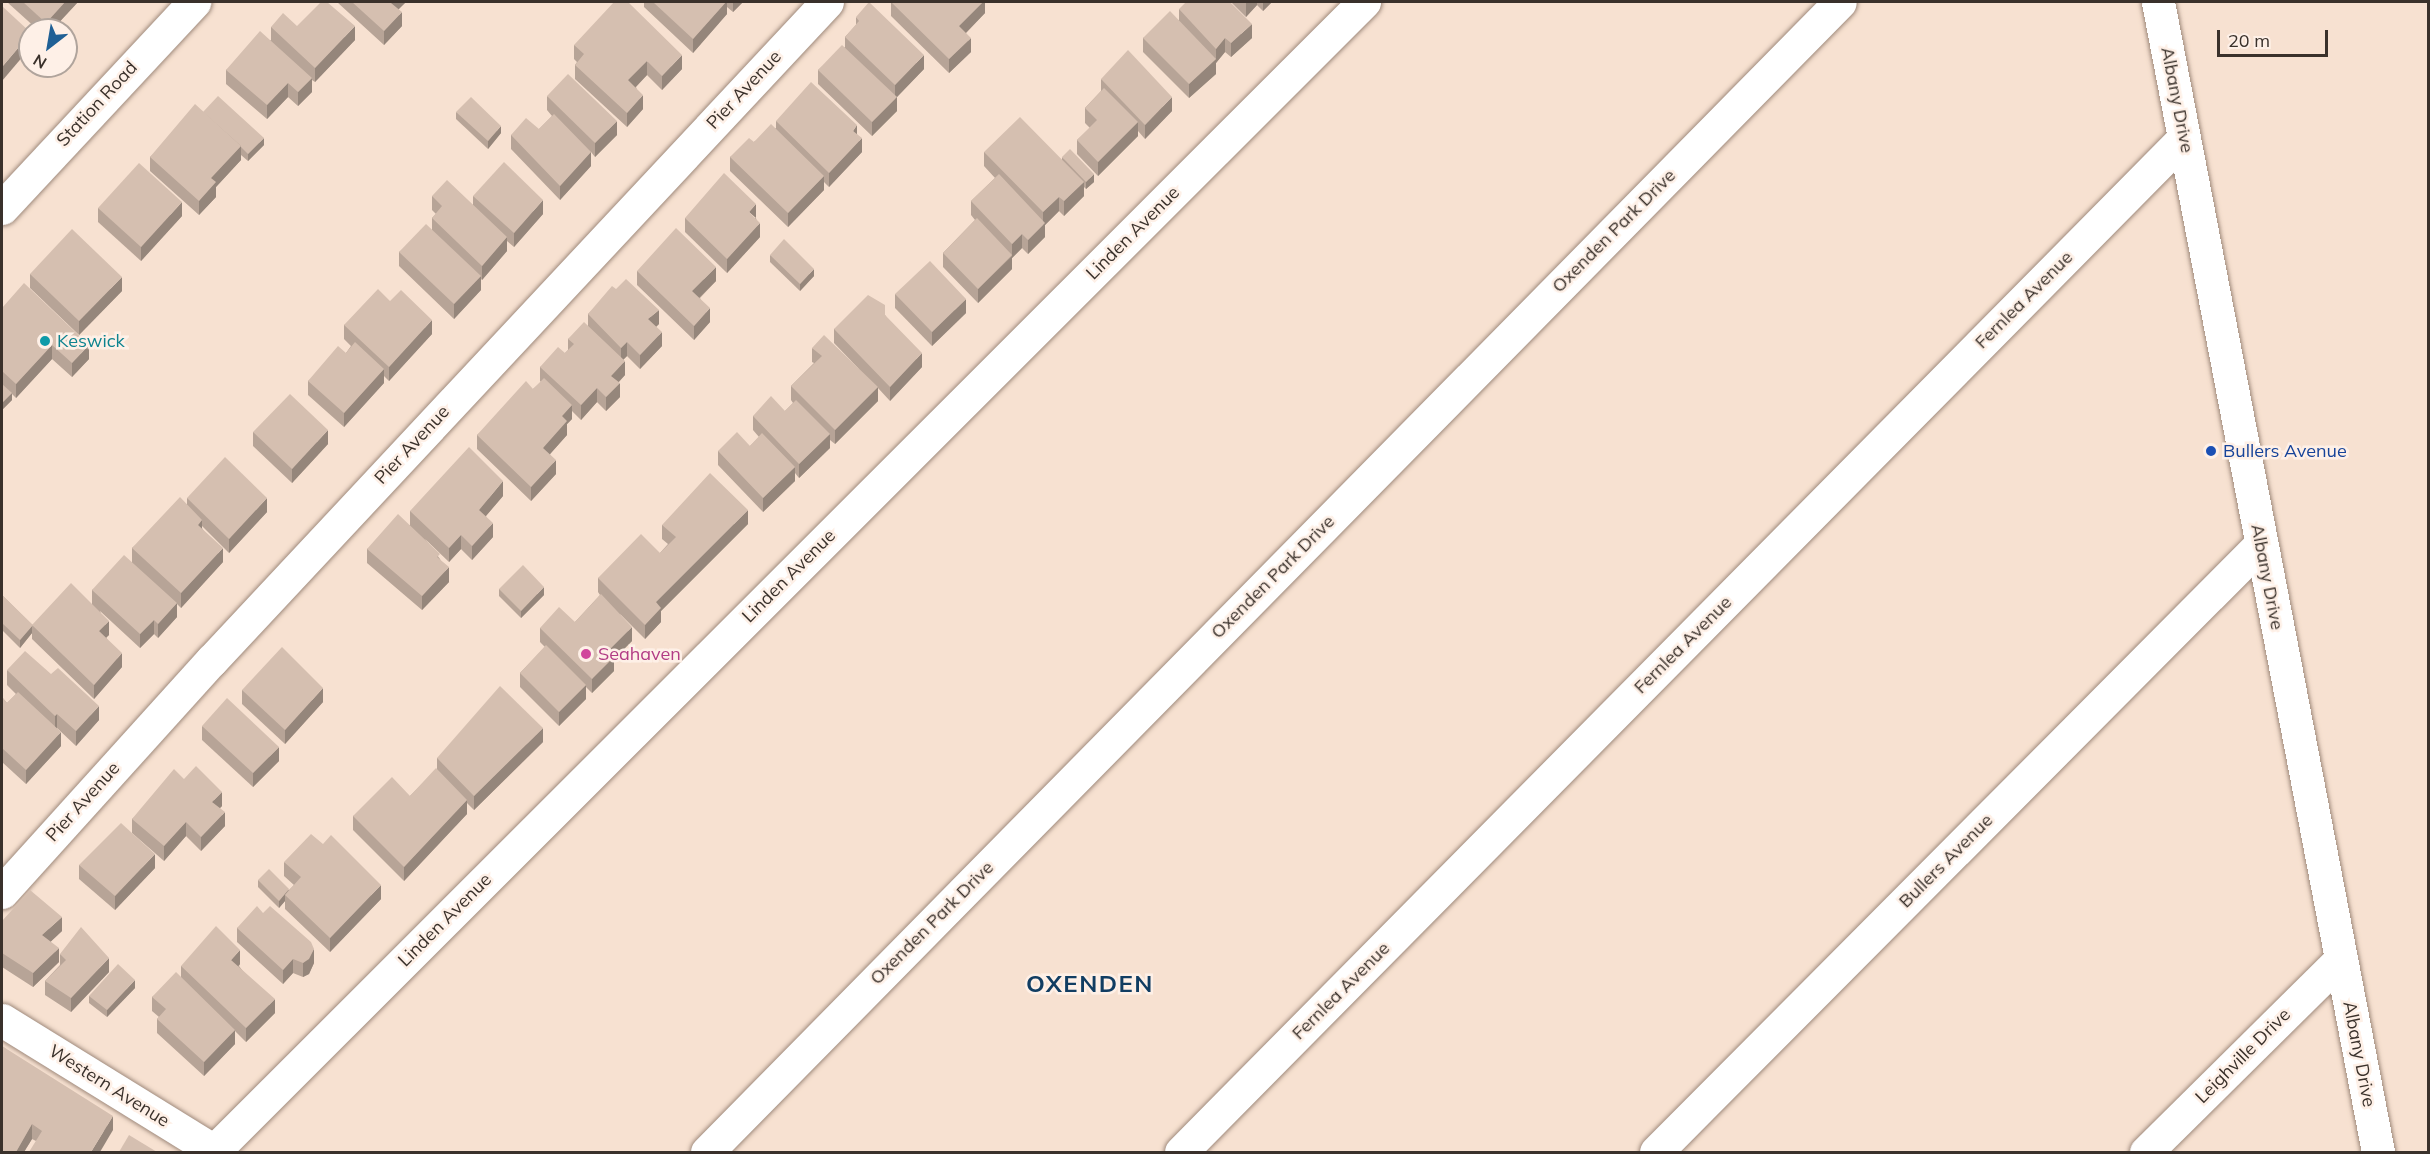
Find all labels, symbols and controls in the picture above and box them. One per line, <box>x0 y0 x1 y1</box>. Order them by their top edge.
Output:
north arrow <box>18 18 78 78</box>
scale bar <box>2220 18 2331 56</box>
text: 20 m <box>2228 29 2270 52</box>
street label: Albany Drive <box>2156 45 2198 155</box>
street label: Pier Avenue <box>702 46 786 134</box>
text: N <box>29 50 50 73</box>
street label: Station Road <box>52 57 142 151</box>
street label: Oxenden Park Drive <box>1548 165 1680 297</box>
street label: Linden Avenue <box>1082 182 1184 284</box>
street label: Fernlea Avenue <box>1971 247 2077 353</box>
place label: Keswick <box>57 330 125 352</box>
marker: Keswick <box>38 334 52 348</box>
street label: Pier Avenue <box>370 401 454 489</box>
place label: Bullers Avenue <box>2223 440 2347 462</box>
marker: Bullers Avenue <box>2204 444 2218 458</box>
street label: Oxenden Park Drive <box>1207 511 1339 643</box>
street label: Albany Drive <box>2246 522 2288 632</box>
street label: Linden Avenue <box>738 525 840 627</box>
street label: Fernlea Avenue <box>1630 592 1736 698</box>
place label: Seahaven <box>598 643 681 665</box>
marker: Seahaven <box>579 647 593 661</box>
street label: Pier Avenue <box>42 758 124 846</box>
street label: Bullers Avenue <box>1895 810 1997 912</box>
street label: Oxenden Park Drive <box>866 857 998 989</box>
street label: Linden Avenue <box>394 869 496 971</box>
street label: Fernlea Avenue <box>1288 938 1394 1044</box>
district label: OXENDEN <box>1026 970 1154 998</box>
street label: Albany Drive <box>2338 999 2380 1109</box>
street label: Leighville Drive <box>2191 1004 2295 1108</box>
street label: Western Avenue <box>45 1040 173 1132</box>

